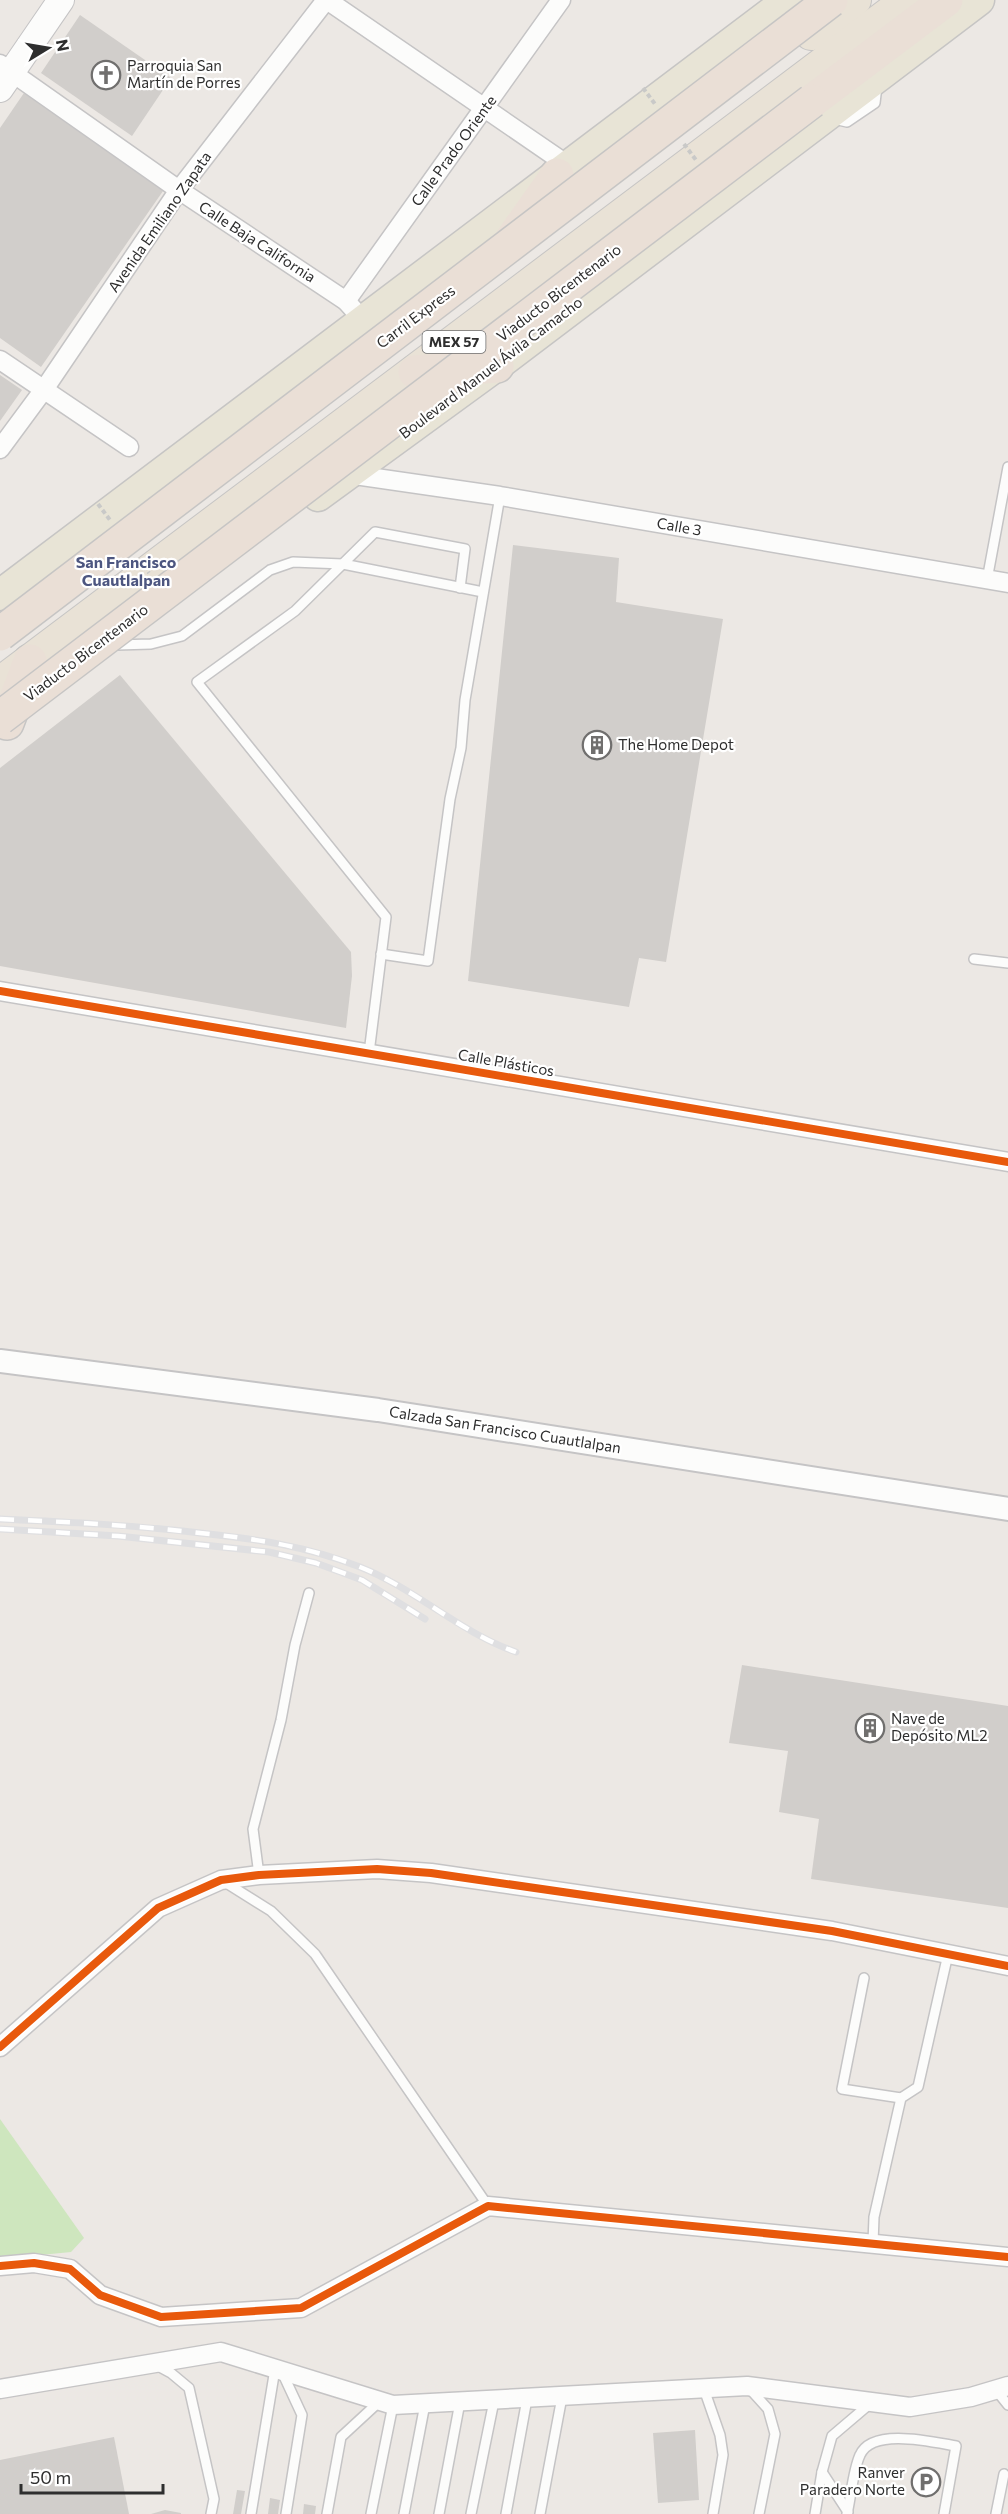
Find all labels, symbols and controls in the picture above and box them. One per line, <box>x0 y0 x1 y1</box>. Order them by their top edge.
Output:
north arrow <box>18 18 78 78</box>
text: N <box>53 37 74 53</box>
place label: Parroquia San Martín de Porres <box>127 56 241 91</box>
church icon: Parroquia San Martín de Porres <box>90 59 122 91</box>
street label: Calle Prado Oriente <box>407 91 500 209</box>
street label: Avenida Emiliano Zapata <box>104 148 215 295</box>
street label: Calle Baja California <box>196 197 319 286</box>
street label: Viaducto Bicentenario <box>493 240 624 345</box>
street label: Carril Express <box>373 281 458 352</box>
street label: Boulevard Manuel Ávila Camacho <box>395 292 586 442</box>
road number: MEX 57 <box>422 331 486 353</box>
street label: Calle 3 <box>655 513 703 539</box>
district label: San Francisco Cuautlalpan <box>76 552 177 589</box>
street label: Viaducto Bicentenario <box>20 600 151 705</box>
building icon: The Home Depot <box>581 729 613 761</box>
place label: The Home Depot <box>618 735 734 753</box>
street label: Calle Plásticos <box>457 1045 556 1079</box>
street label: Calzada San Francisco Cuautlalpan <box>388 1402 622 1456</box>
place label: Nave de Depósito ML2 <box>891 1709 987 1744</box>
building icon: Nave de Depósito ML2 <box>854 1712 886 1744</box>
scale bar <box>21 2457 164 2495</box>
place label: Ranver Paradero Norte <box>800 2463 905 2498</box>
text: 50 m <box>30 2466 71 2488</box>
parking icon: Ranver Paradero Norte <box>910 2466 942 2498</box>

